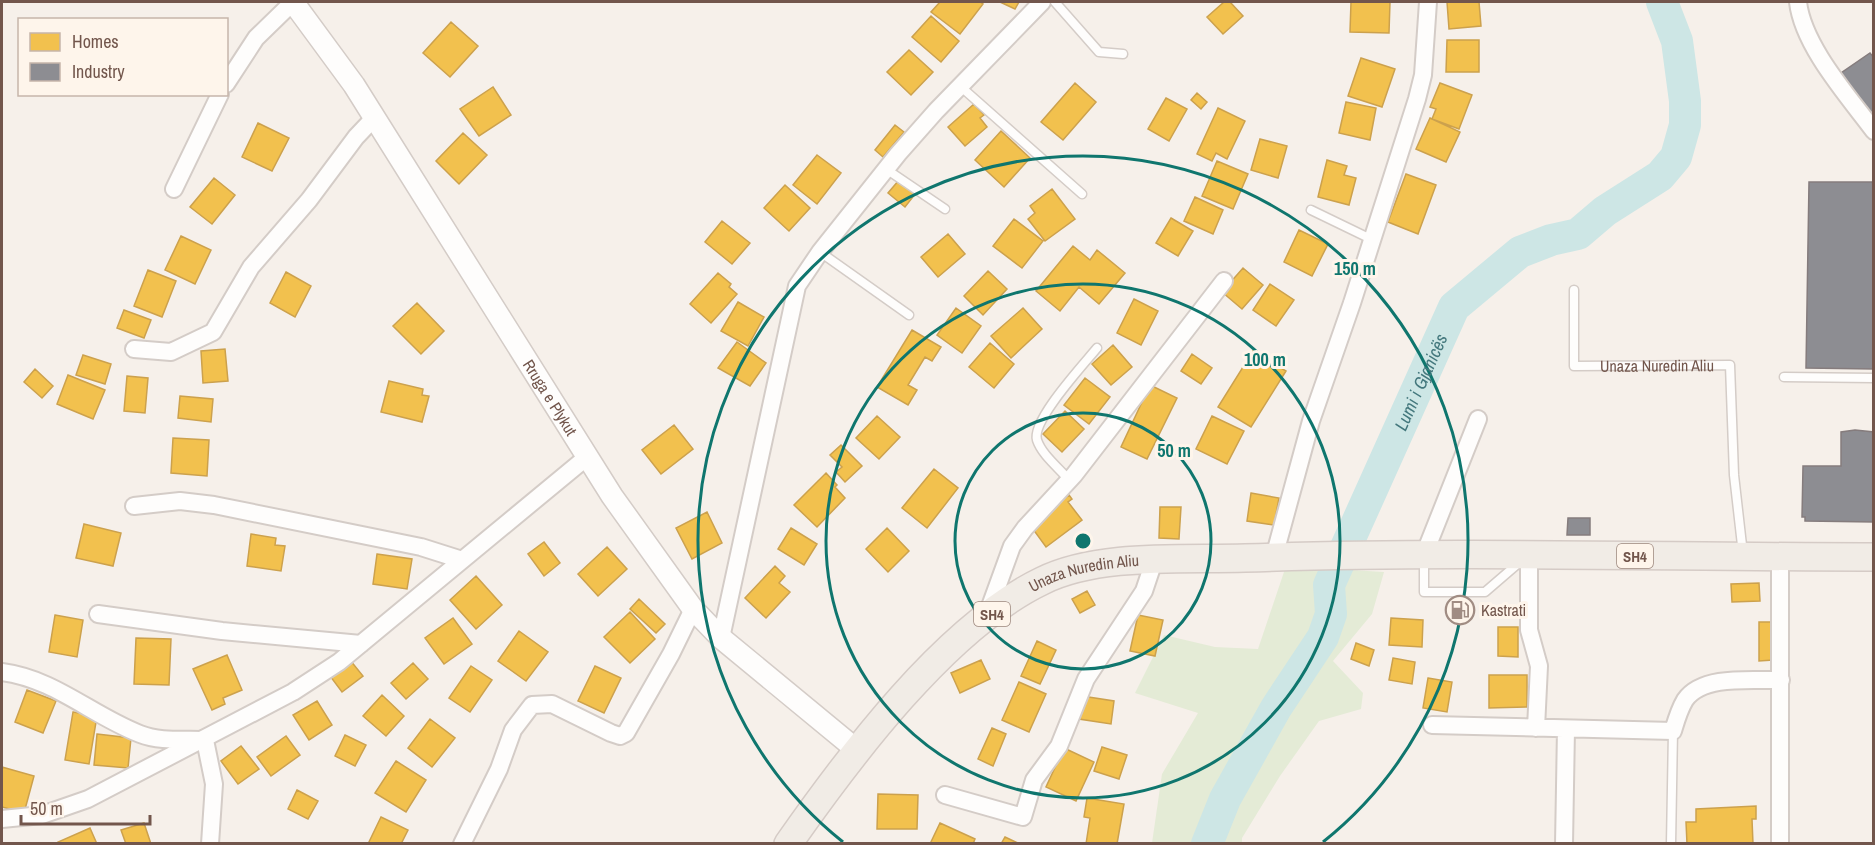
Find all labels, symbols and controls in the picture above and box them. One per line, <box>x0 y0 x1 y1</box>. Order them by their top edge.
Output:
legend <box>18 18 228 96</box>
text: Homes <box>72 29 119 54</box>
text: Industry <box>72 59 125 84</box>
text: 150 m <box>1334 256 1376 281</box>
water label: Lumi i Gjanicës <box>1388 330 1453 434</box>
text: 100 m <box>1244 347 1286 372</box>
street label: Unaza Nuredin Aliu <box>1600 354 1714 377</box>
street label: Rruga e Plykut <box>518 355 583 440</box>
text: 50 m <box>1157 438 1191 463</box>
centre of rings <box>1073 531 1093 551</box>
road number: SH4 <box>1617 544 1653 568</box>
street label: Unaza Nuredin Aliu <box>1025 549 1140 597</box>
fuel station icon: Kastrati <box>1444 594 1476 626</box>
place label: Kastrati <box>1481 599 1526 621</box>
road number: SH4 <box>974 602 1010 626</box>
scale bar <box>21 788 150 826</box>
text: 50 m <box>30 796 63 821</box>

